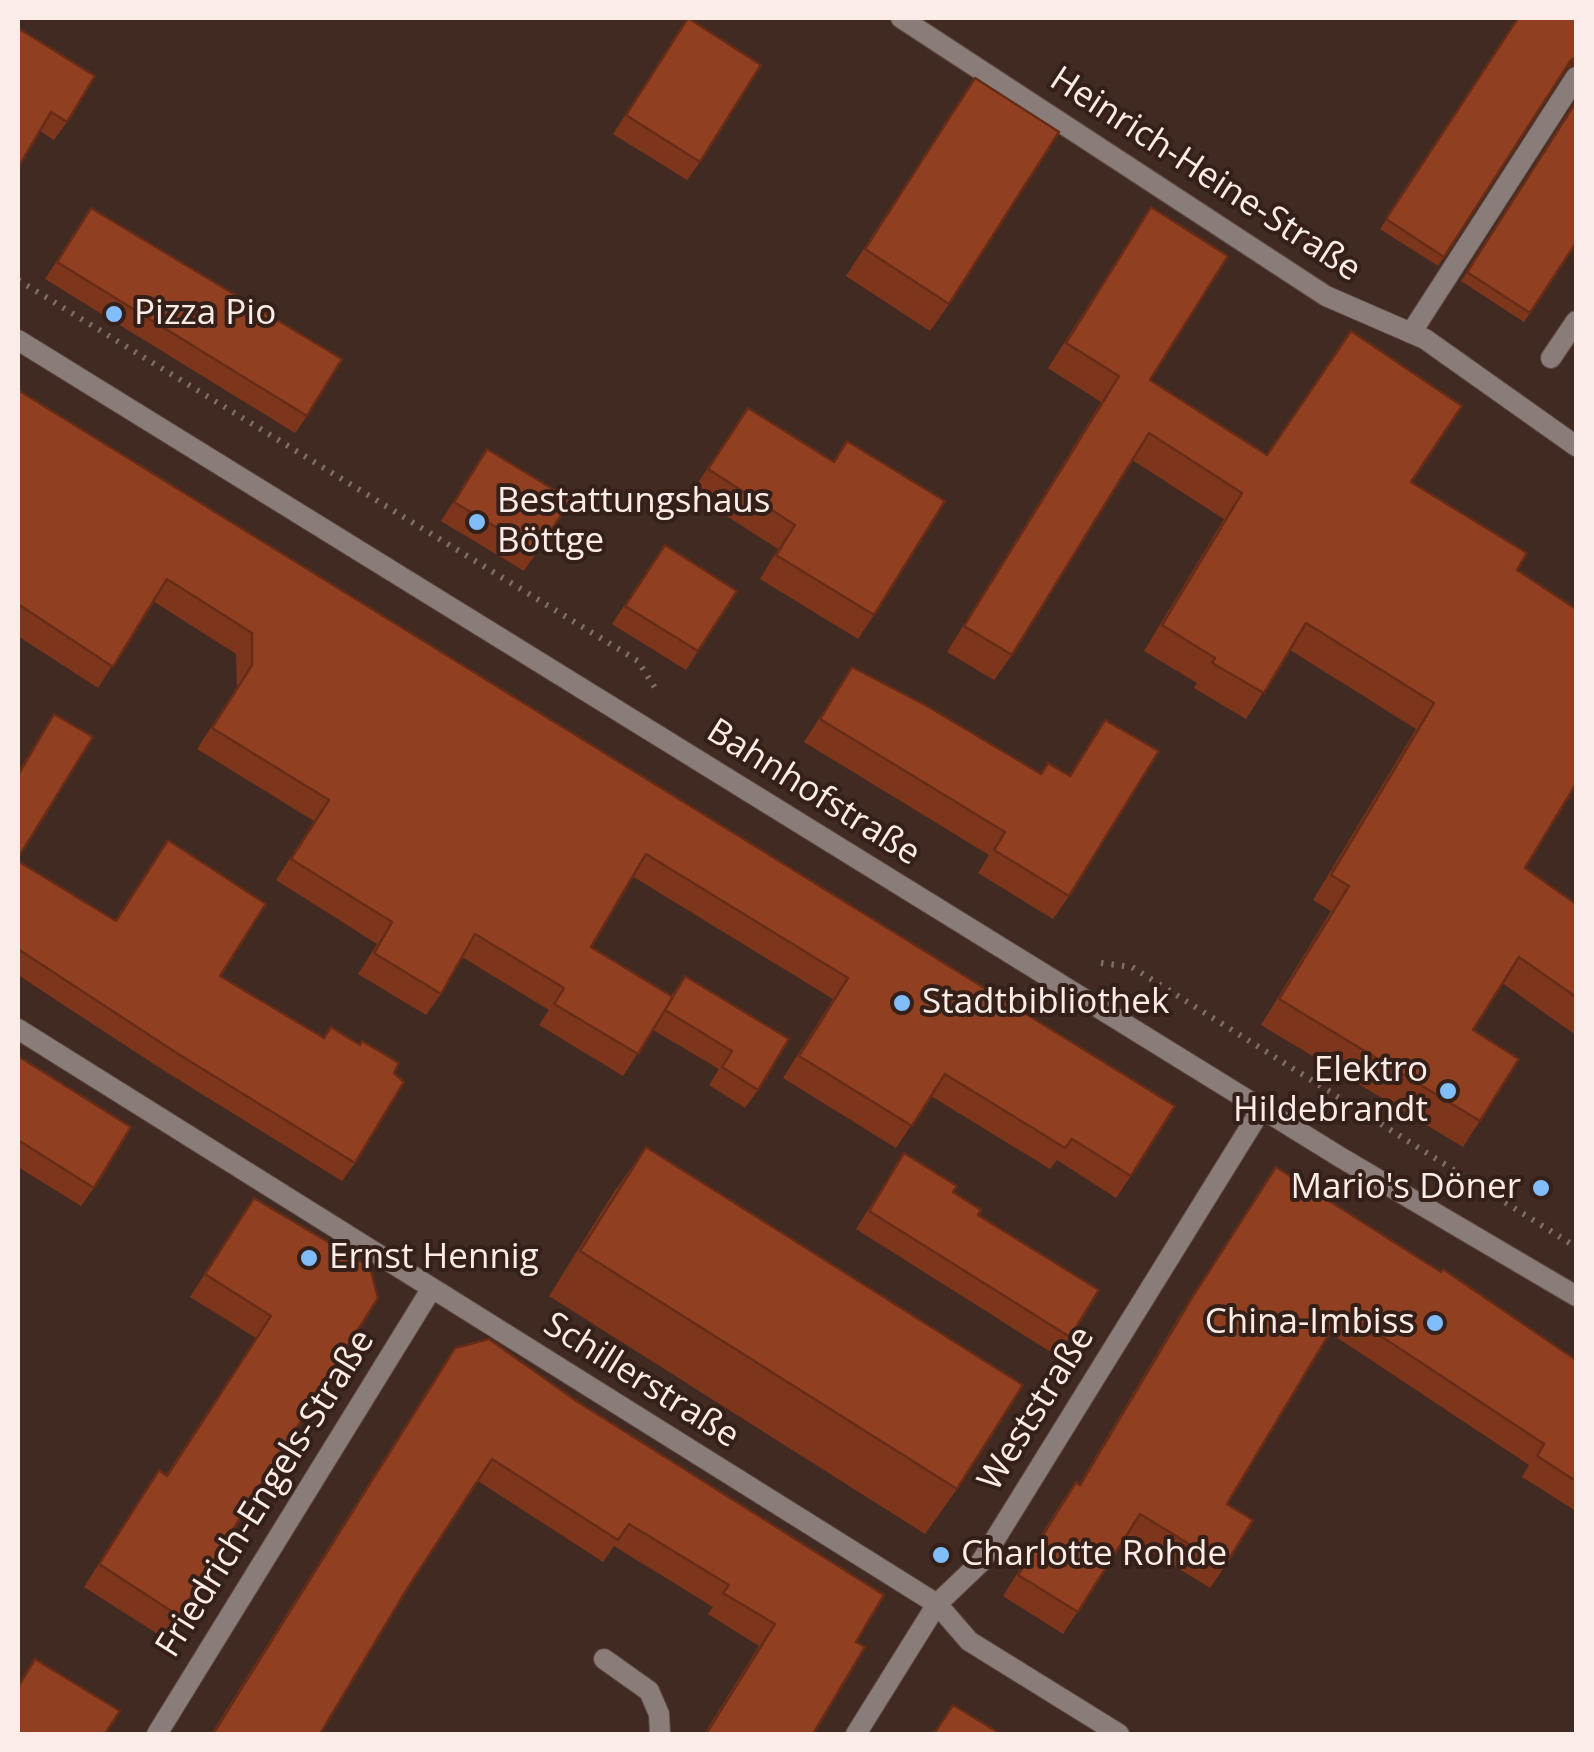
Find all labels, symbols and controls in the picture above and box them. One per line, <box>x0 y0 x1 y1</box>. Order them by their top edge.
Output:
street label: Heinrich-Heine-Straße <box>1042 59 1368 291</box>
place label: Pizza Pio <box>134 293 276 335</box>
marker: Pizza Pio <box>103 303 125 325</box>
place label: Bestattungshaus Böttge <box>497 481 770 563</box>
marker: Bestattungshaus Böttge <box>466 511 488 533</box>
street label: Bahnhofstraße <box>699 711 927 875</box>
place label: Stadtbibliothek <box>922 982 1169 1024</box>
marker: Stadtbibliothek <box>891 992 913 1014</box>
place label: Elektro Hildebrandt <box>1233 1050 1428 1132</box>
marker: Elektro Hildebrandt <box>1437 1080 1459 1102</box>
place label: Mario's Döner <box>1291 1167 1521 1209</box>
marker: Mario's Döner <box>1530 1177 1552 1199</box>
place label: Ernst Hennig <box>329 1237 539 1279</box>
marker: Ernst Hennig <box>298 1247 320 1269</box>
place label: China-Imbiss <box>1205 1302 1415 1344</box>
street label: Schillerstraße <box>536 1304 746 1458</box>
marker: China-Imbiss <box>1424 1312 1446 1334</box>
street label: Weststraße <box>970 1319 1104 1499</box>
street label: Friedrich-Engels-Straße <box>148 1323 384 1665</box>
place label: Charlotte Rohde <box>961 1534 1227 1576</box>
marker: Charlotte Rohde <box>930 1544 952 1566</box>

